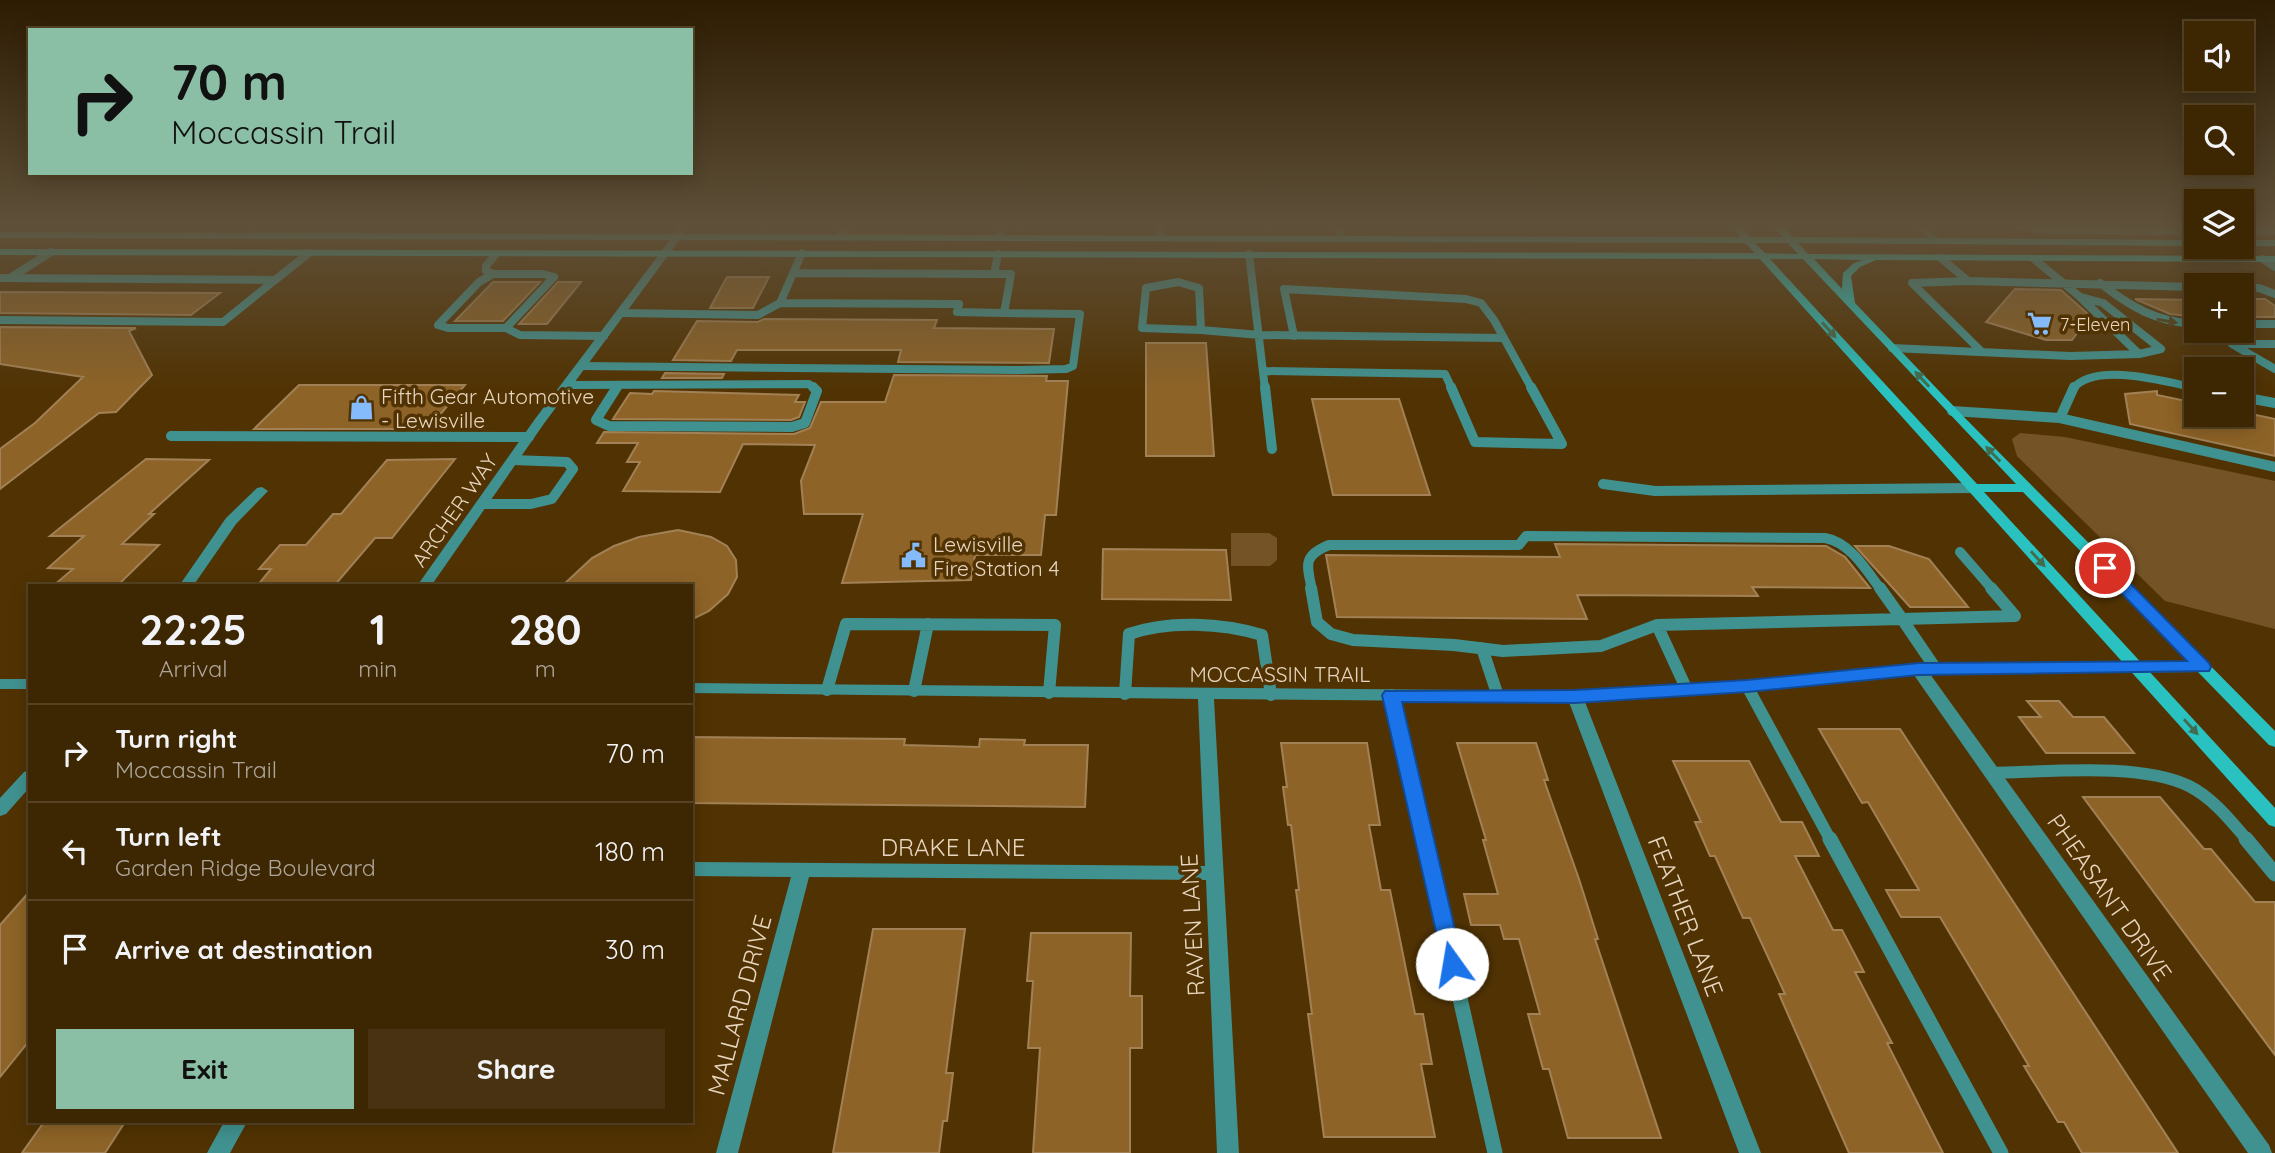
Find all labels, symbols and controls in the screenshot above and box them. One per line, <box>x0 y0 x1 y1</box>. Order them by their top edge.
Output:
map controls <box>2184 21 2254 427</box>
button: sound <box>2184 21 2254 91</box>
text: 70 m <box>171 51 287 112</box>
icon: right <box>56 56 147 147</box>
button: search <box>2184 105 2254 175</box>
text: Moccassin Trail <box>171 112 396 152</box>
button: layers <box>2184 189 2254 259</box>
button: + <box>2184 273 2254 343</box>
supermarket icon: 7-Eleven <box>2026 310 2054 338</box>
place label: 7-Eleven <box>2060 313 2131 336</box>
one-way arrow <box>2156 316 2178 327</box>
one-way arrow <box>1821 321 1837 339</box>
button: − <box>2184 357 2254 427</box>
one-way arrow <box>1913 371 1930 388</box>
place label: Fifth Gear Automotive - Lewisville <box>381 383 594 433</box>
shop icon: Fifth Gear Automotive - Lewisville <box>347 394 375 422</box>
one-way arrow <box>1985 445 2002 462</box>
street label: ARCHER WAY <box>405 448 503 572</box>
place label: Lewisville Fire Station 4 <box>933 531 1059 581</box>
pin <box>2075 538 2135 598</box>
public building icon: Lewisville Fire Station 4 <box>899 542 927 570</box>
icon: arrive <box>2086 549 2124 587</box>
one-way arrow <box>2029 550 2045 567</box>
text: 22:25 <box>139 603 247 656</box>
text: 1 <box>370 603 386 656</box>
text: 280 <box>509 603 582 656</box>
text: Arrival <box>159 654 228 683</box>
text: min <box>358 654 397 683</box>
text: m <box>535 654 556 683</box>
street label: MOCCASSIN TRAIL <box>1189 661 1371 687</box>
one-way arrow <box>2183 718 2199 736</box>
text: Turn right <box>115 722 237 755</box>
icon: right <box>56 734 94 772</box>
text: 70 m <box>605 737 665 770</box>
text: Moccassin Trail <box>115 755 277 784</box>
street label: PHEASANT DRIVE <box>2041 808 2179 986</box>
text: Turn left <box>115 820 222 853</box>
icon: left <box>56 832 94 870</box>
street label: DRAKE LANE <box>881 832 1025 862</box>
street label: FEATHER LANE <box>1642 832 1730 1000</box>
text: 180 m <box>595 835 665 868</box>
text: Garden Ridge Boulevard <box>115 853 376 882</box>
street label: RAVEN LANE <box>1173 853 1211 997</box>
street label: MALLARD DRIVE <box>701 912 777 1098</box>
position arrow <box>1415 927 1489 1001</box>
icon: arrive <box>56 930 94 968</box>
text: Arrive at destination <box>115 933 373 966</box>
text: 30 m <box>605 933 665 966</box>
button: Exit <box>56 1029 354 1109</box>
button: Share <box>368 1029 665 1109</box>

